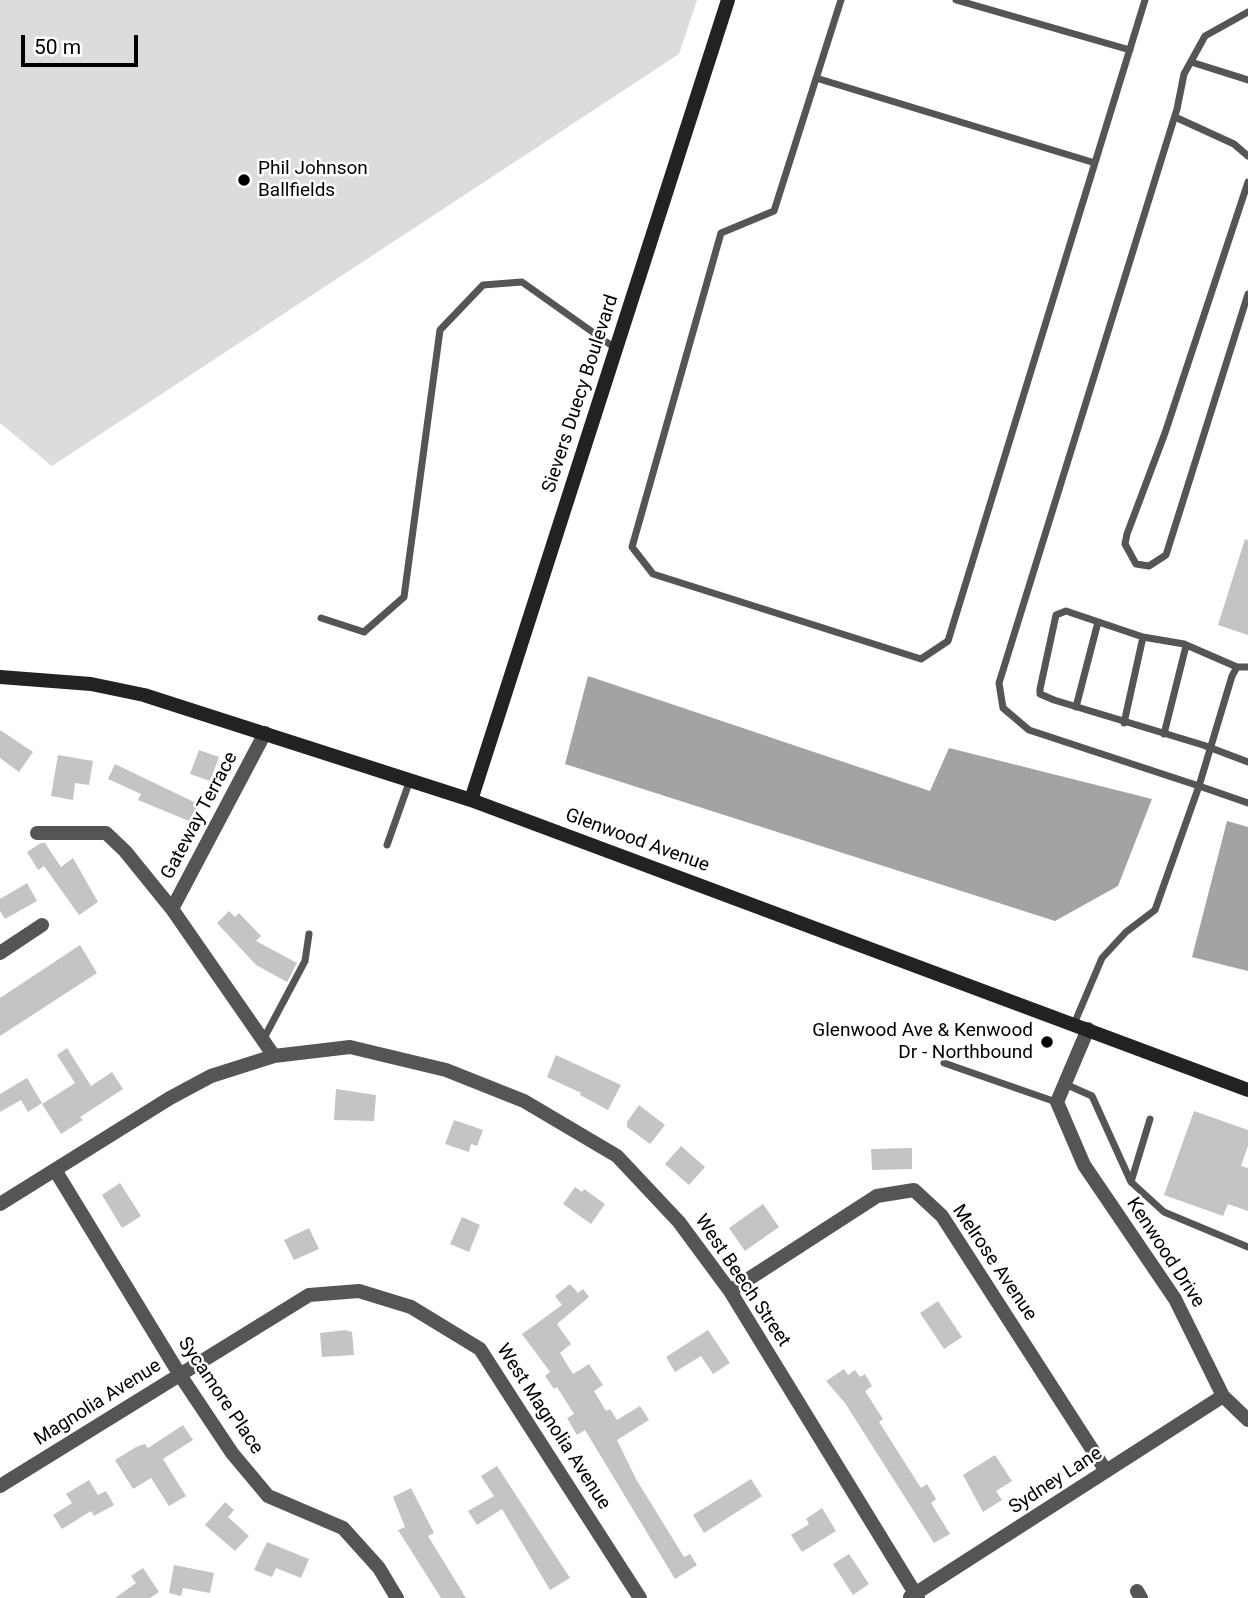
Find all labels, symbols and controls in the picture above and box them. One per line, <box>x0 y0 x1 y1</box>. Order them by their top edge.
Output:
scale bar <box>24 21 142 65</box>
text: 50 m <box>34 35 81 59</box>
place label: Phil Johnson Ballfields <box>258 158 368 202</box>
marker: Phil Johnson Ballfields <box>236 172 252 188</box>
street label: Sievers Duecy Boulevard <box>538 292 624 496</box>
street label: Gateway Terrace <box>157 748 243 884</box>
street label: Glenwood Avenue <box>562 804 712 878</box>
place label: Glenwood Ave & Kenwood Dr - Northbound <box>812 1020 1033 1064</box>
marker: Glenwood Ave & Kenwood Dr - Northbound <box>1039 1034 1055 1050</box>
street label: Kenwood Drive <box>1121 1194 1209 1312</box>
street label: Melrose Avenue <box>947 1201 1041 1325</box>
street label: West Beech Street <box>689 1211 795 1351</box>
street label: Sycamore Place <box>173 1333 267 1459</box>
street label: West Magnolia Avenue <box>491 1340 615 1514</box>
street label: Magnolia Avenue <box>30 1355 166 1451</box>
street label: Sydney Lane <box>1005 1443 1107 1519</box>

